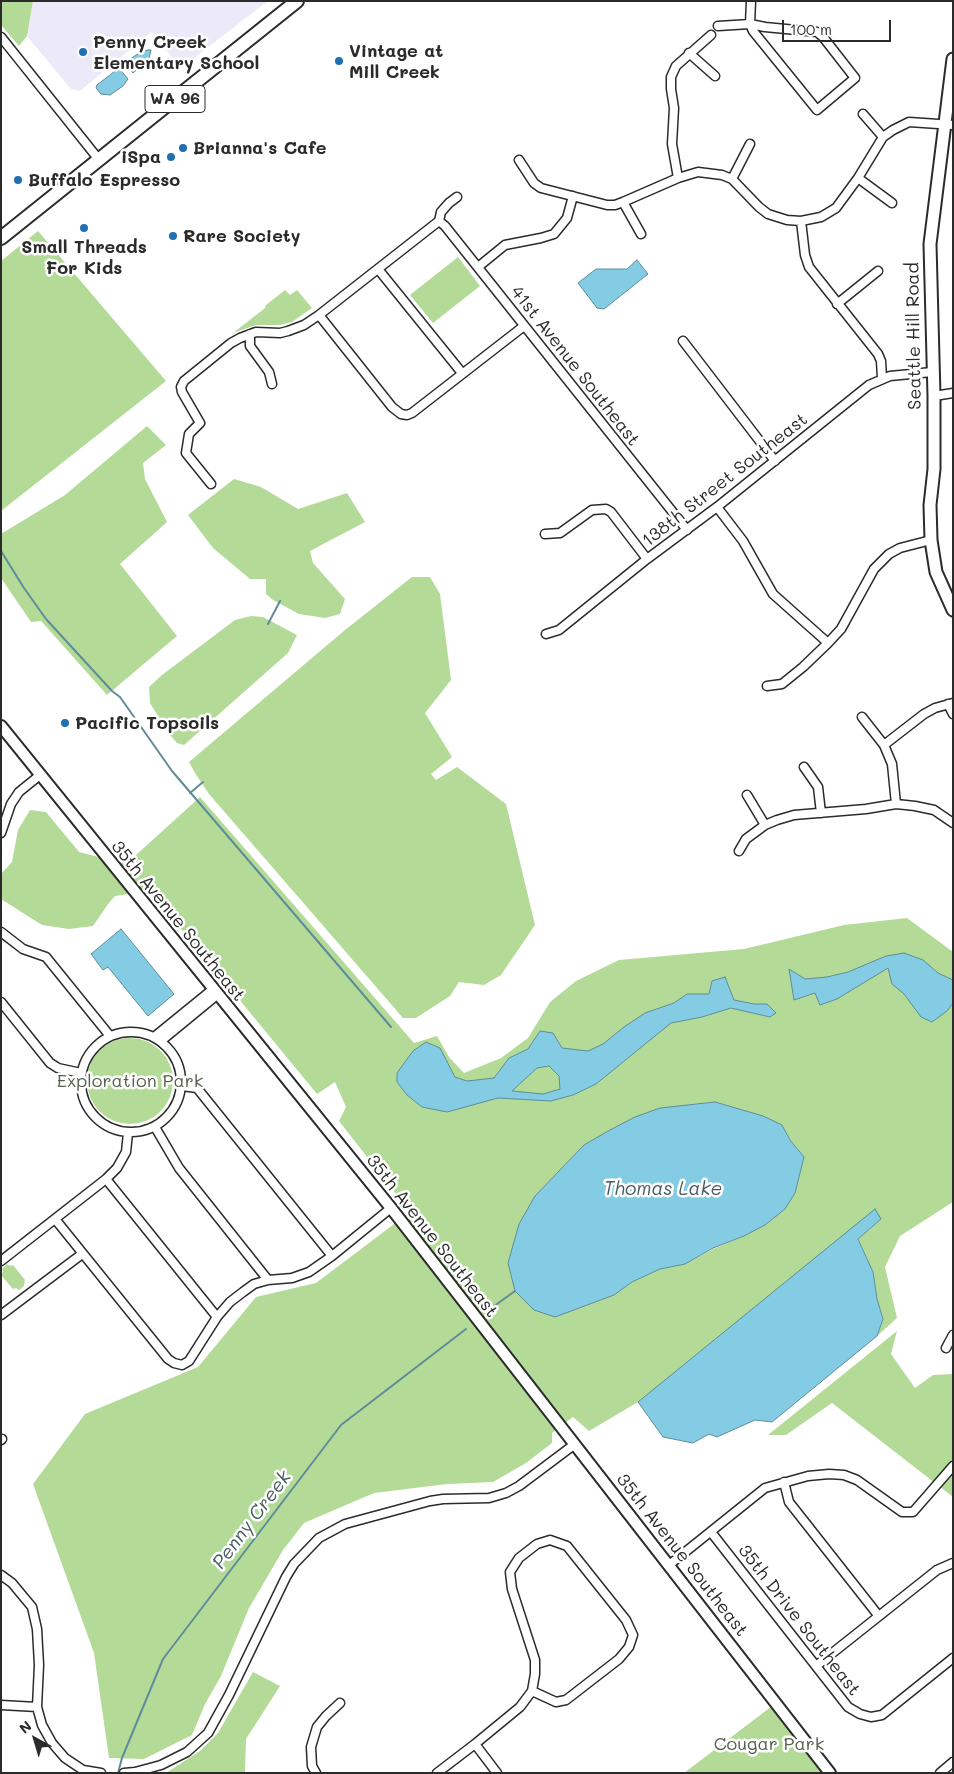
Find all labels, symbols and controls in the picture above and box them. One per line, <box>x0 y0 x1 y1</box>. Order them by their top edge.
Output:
scale bar <box>784 10 893 42</box>
text: 100 m <box>790 19 832 39</box>
place label: Penny Creek Elementary School <box>93 31 259 74</box>
place label: Vintage at Mill Creek <box>349 40 443 82</box>
marker: Penny Creek Elementary School <box>77 46 89 58</box>
marker: Vintage at Mill Creek <box>333 55 345 67</box>
road number: WA 96 <box>145 86 205 112</box>
place label: Brianna's Cafe <box>193 137 327 159</box>
marker: Brianna's Cafe <box>177 142 189 154</box>
place label: iSpa <box>121 146 161 168</box>
marker: iSpa <box>165 151 177 163</box>
place label: Buffalo Espresso <box>28 169 180 191</box>
marker: Buffalo Espresso <box>12 174 24 186</box>
marker: Small Threads For Kids <box>78 222 90 234</box>
place label: Rare Society <box>183 225 301 247</box>
marker: Rare Society <box>167 230 179 242</box>
place label: Small Threads For Kids <box>21 236 147 278</box>
street label: Seattle Hill Road <box>902 262 926 410</box>
street label: 41st Avenue Southeast <box>506 282 644 450</box>
street label: 138th Street Southeast <box>638 409 812 551</box>
place label: Pacific Topsoils <box>75 712 219 734</box>
marker: Pacific Topsoils <box>59 717 71 729</box>
street label: 35th Avenue Southeast <box>106 836 250 1006</box>
park label: Exploration Park <box>57 1070 203 1092</box>
street label: 35th Avenue Southeast <box>362 1150 502 1322</box>
water label: Thomas Lake <box>604 1178 722 1200</box>
water label: Penny Creek <box>208 1466 296 1574</box>
street label: 35th Avenue Southeast <box>612 1469 752 1641</box>
street label: 35th Drive Southeast <box>733 1540 865 1700</box>
north arrow <box>10 1714 60 1764</box>
text: N <box>15 1716 35 1738</box>
park label: Cougar Park <box>714 1733 824 1755</box>

